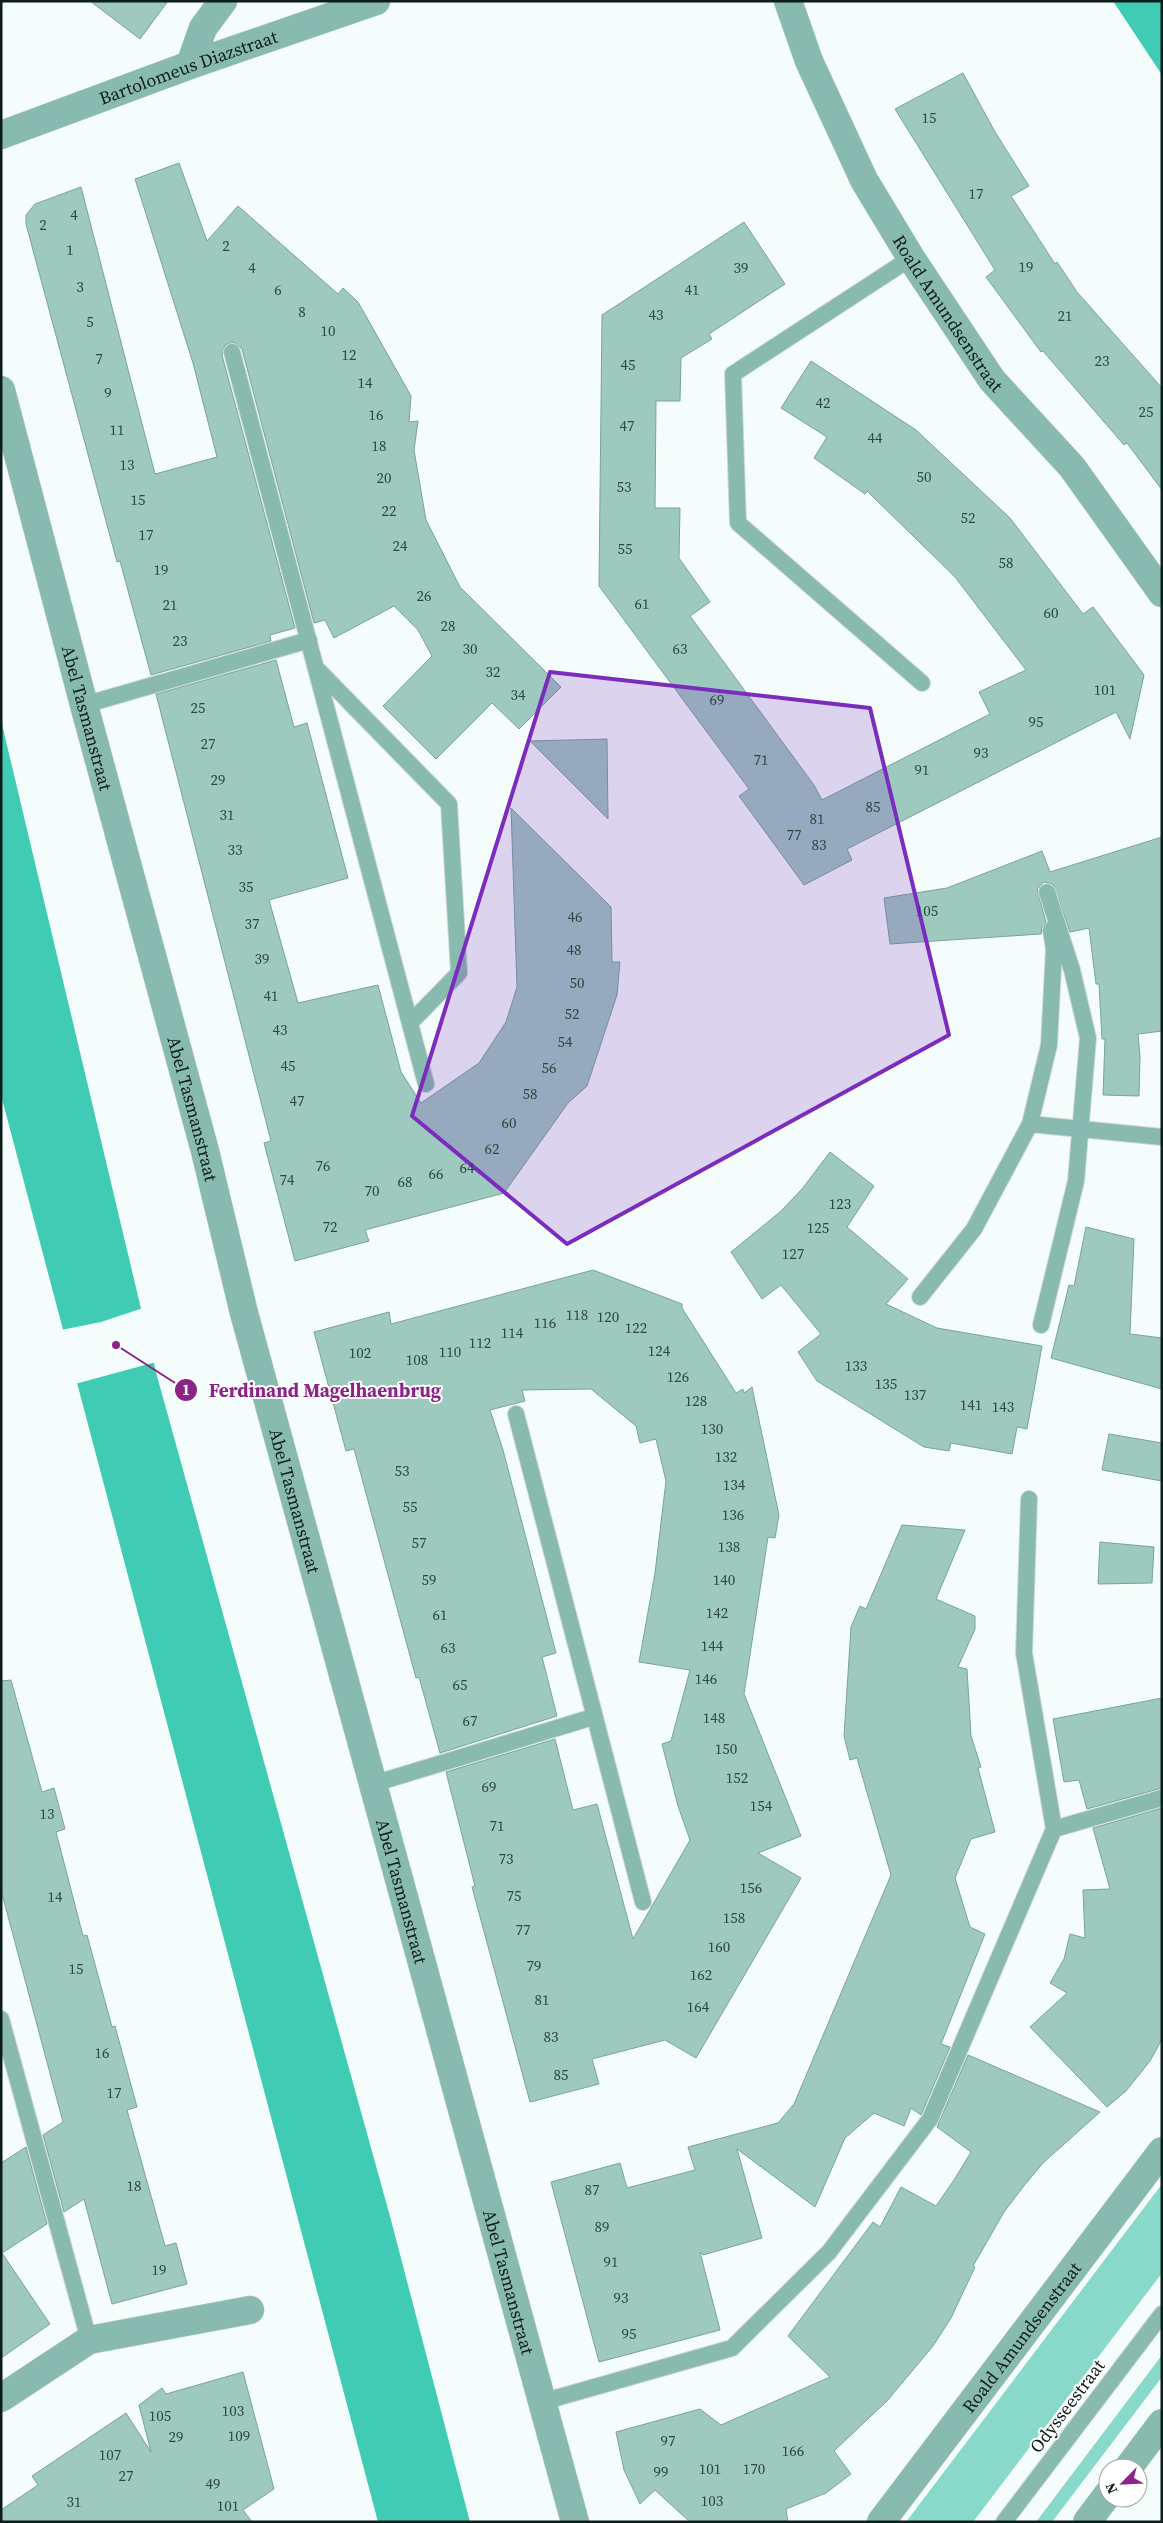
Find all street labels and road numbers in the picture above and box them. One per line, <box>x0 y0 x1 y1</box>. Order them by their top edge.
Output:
street label: Bartolomeus Diazstraat <box>95 23 281 110</box>
street label: Roald Amundsenstraat <box>887 230 1009 397</box>
street label: Abel Tasmanstraat <box>56 642 119 793</box>
street label: Abel Tasmanstraat <box>162 1033 224 1184</box>
street label: Abel Tasmanstraat <box>264 1425 327 1576</box>
street label: Abel Tasmanstraat <box>371 1816 434 1967</box>
street label: Abel Tasmanstraat <box>477 2207 541 2357</box>
street label: Roald Amundsenstraat <box>956 2256 1086 2418</box>
street label: Odysseestraat <box>1024 2354 1110 2458</box>

